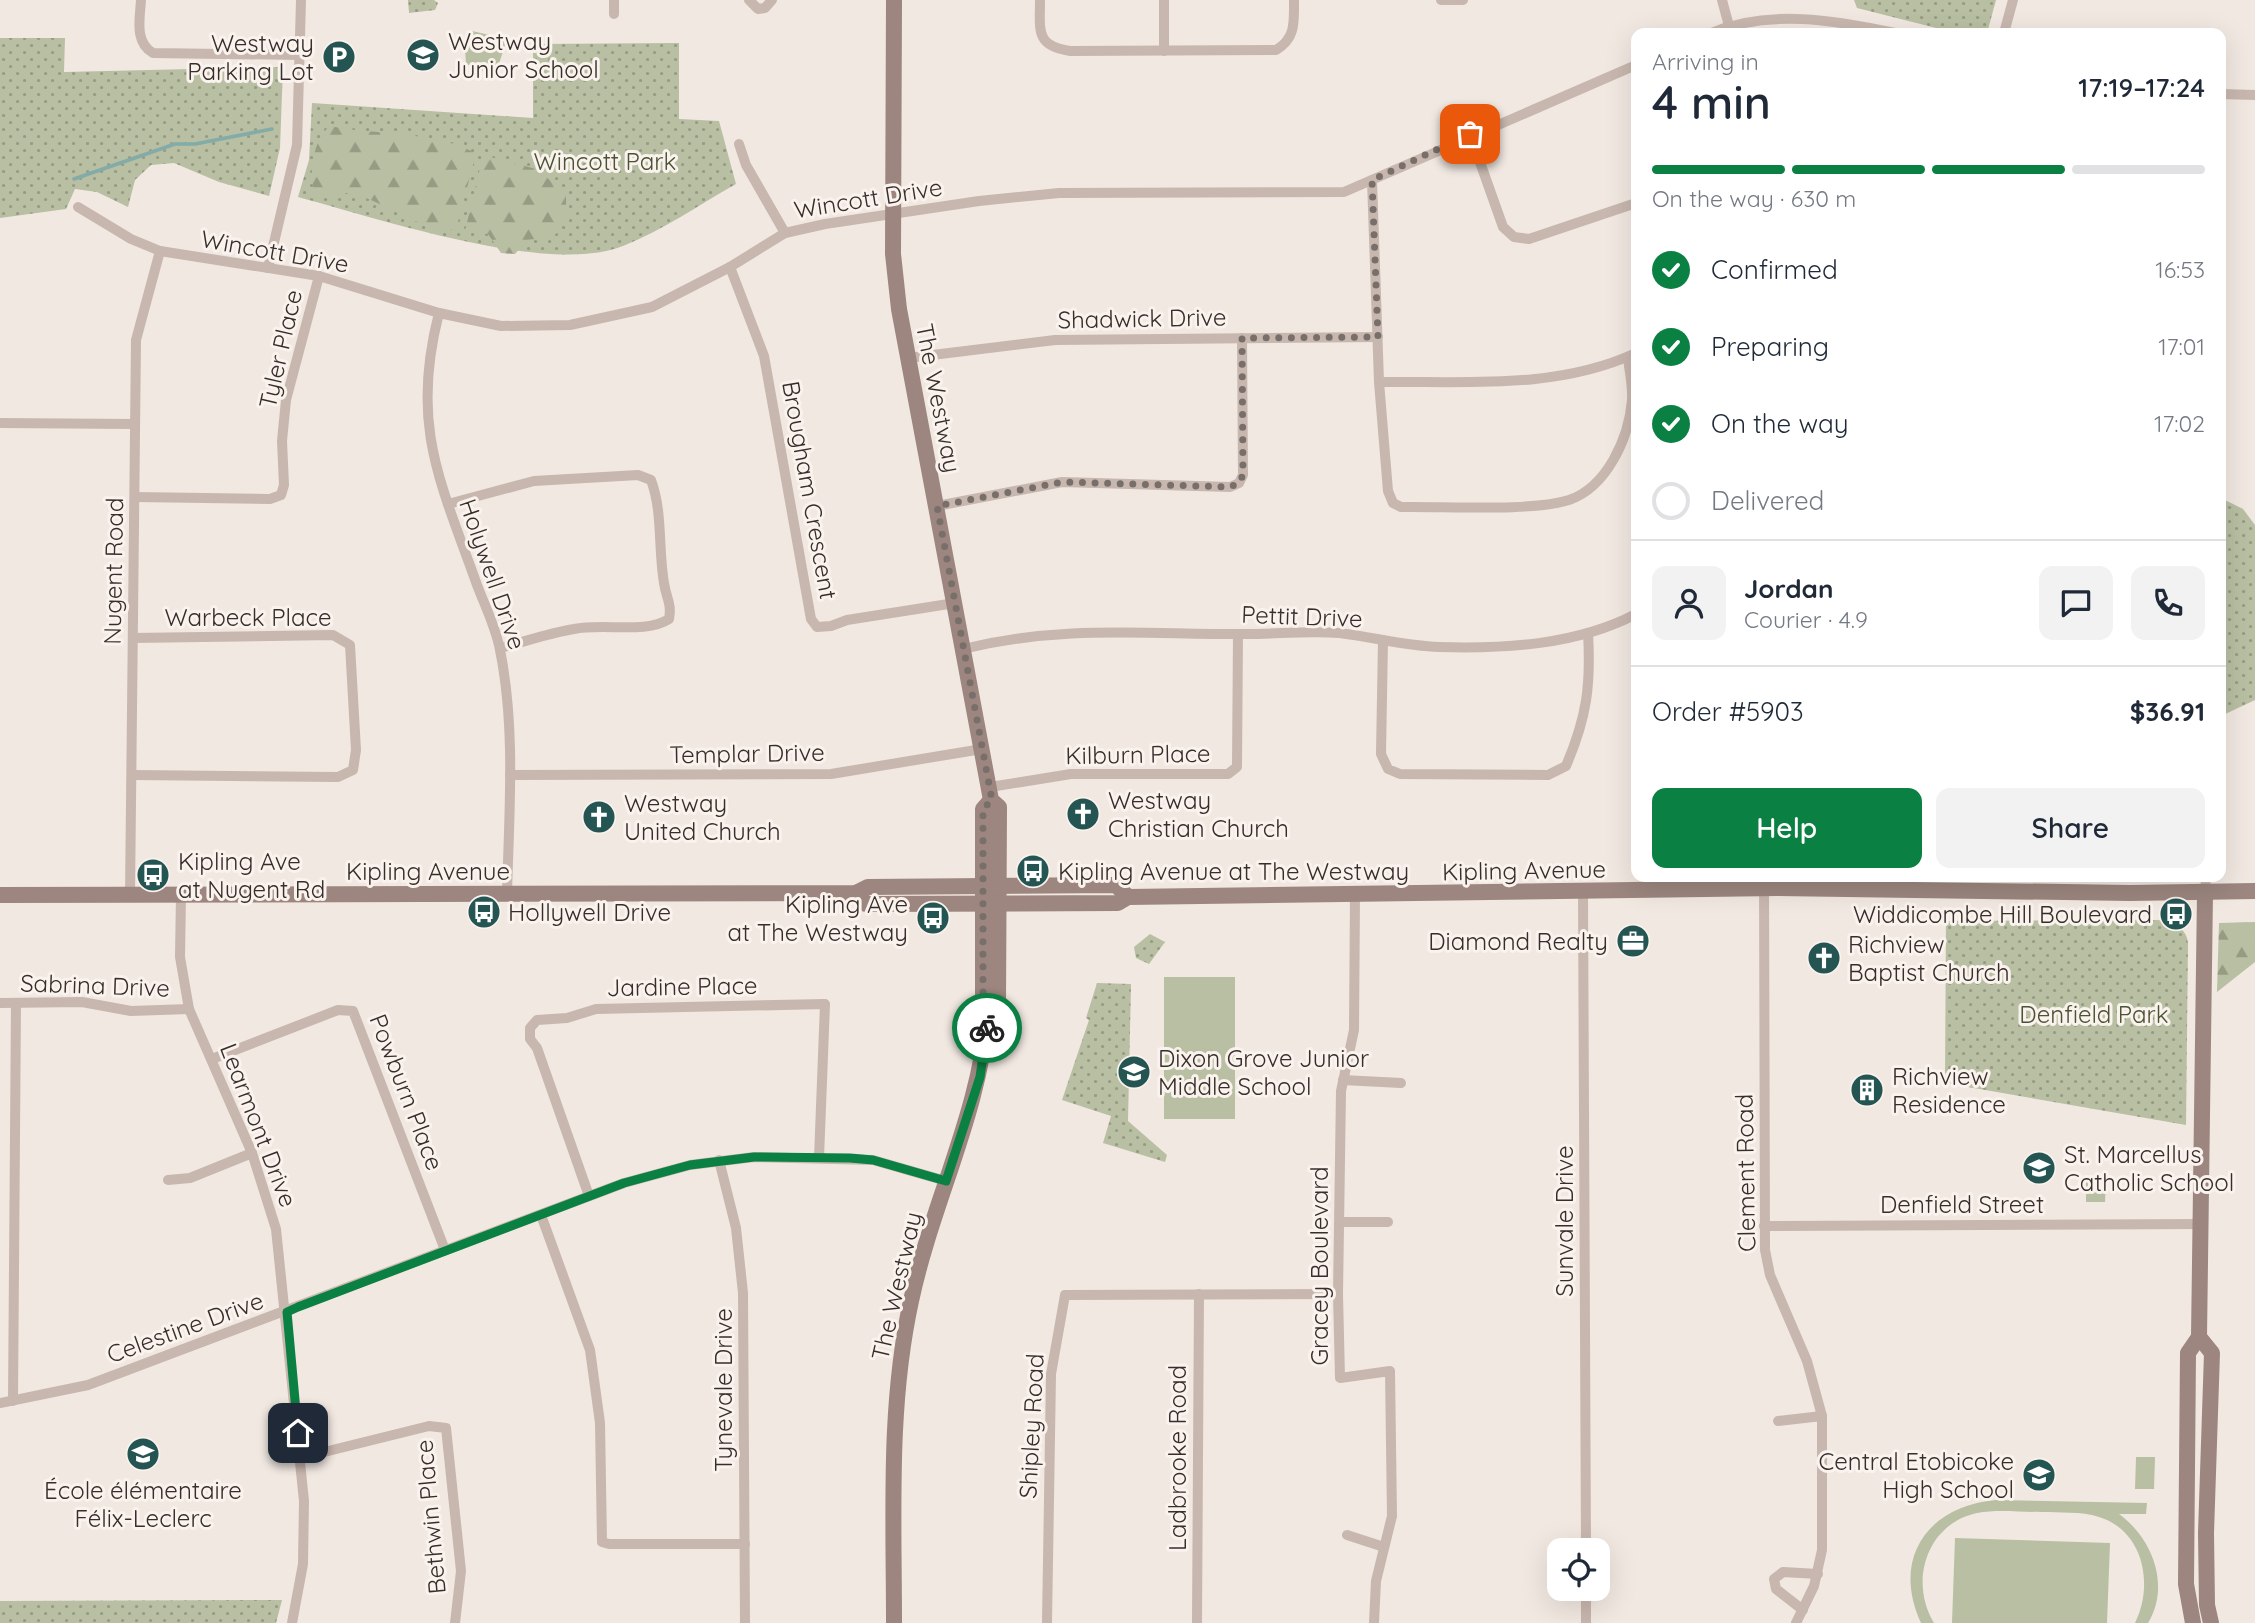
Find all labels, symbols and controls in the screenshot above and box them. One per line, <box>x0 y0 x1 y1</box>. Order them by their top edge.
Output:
place label: Westway Junior School <box>448 26 599 84</box>
place label: Westway Parking Lot <box>187 28 314 86</box>
school or university icon: Westway Junior School <box>404 36 442 74</box>
parking icon: Westway Parking Lot <box>320 38 358 76</box>
text: Arriving in <box>1652 47 1759 76</box>
text: 17:19–17:24 <box>2078 71 2205 104</box>
text: 4 min <box>1652 73 1771 131</box>
pin <box>1440 104 1500 164</box>
icon: bag <box>1451 115 1489 153</box>
park label: Wincott Park <box>534 146 676 176</box>
street label: Wincott Drive <box>792 171 944 225</box>
text: On the way · 630 m <box>1652 184 1856 213</box>
street label: Wincott Drive <box>199 223 351 279</box>
icon: check <box>1652 251 1690 289</box>
text: Confirmed <box>1711 253 1838 286</box>
text: 16:53 <box>2155 255 2205 284</box>
street label: Tyler Place <box>252 287 308 411</box>
street label: Shadwick Drive <box>1057 302 1227 334</box>
street label: The Westway <box>910 321 968 475</box>
icon: check <box>1652 328 1690 366</box>
text: Preparing <box>1711 330 1829 363</box>
text: 17:01 <box>2158 332 2205 361</box>
street label: Brougham Crescent <box>776 379 844 601</box>
icon: check <box>1652 405 1690 443</box>
text: On the way <box>1711 407 1849 440</box>
text: 17:02 <box>2154 409 2205 438</box>
text: Delivered <box>1711 484 1824 517</box>
street label: Holywell Drive <box>453 495 533 653</box>
street label: Nugent Road <box>97 497 129 645</box>
button: person <box>1652 566 1726 640</box>
button: chat <box>2039 566 2113 640</box>
button: phone <box>2131 566 2205 640</box>
text: Jordan <box>1744 572 1833 605</box>
street label: Pettit Drive <box>1241 599 1363 633</box>
street label: Warbeck Place <box>164 602 332 632</box>
text: Courier · 4.9 <box>1744 605 1868 634</box>
text: Order #5903 <box>1652 695 1804 728</box>
text: $36.91 <box>2130 695 2205 728</box>
street label: Templar Drive <box>669 737 825 769</box>
street label: Kilburn Place <box>1065 738 1211 770</box>
place label: Westway Christian Church <box>1108 785 1289 843</box>
place label: Westway United Church <box>624 788 781 846</box>
button: Help <box>1652 788 1922 868</box>
button: Share <box>1936 788 2205 868</box>
church icon: Westway Christian Church <box>1064 795 1102 833</box>
church icon: Westway United Church <box>580 798 618 836</box>
place label: Kipling Ave at Nugent Rd <box>178 846 325 904</box>
bus stop icon: Kipling Avenue at The Westway <box>1014 852 1052 890</box>
street label: Kipling Avenue <box>1442 854 1606 886</box>
bus stop icon: Kipling Ave at Nugent Rd <box>134 856 172 894</box>
street label: Kipling Avenue <box>346 856 510 886</box>
place label: Kipling Avenue at The Westway <box>1058 856 1409 886</box>
place label: Kipling Ave at The Westway <box>727 889 908 947</box>
bus stop icon: Hollywell Drive <box>465 893 503 931</box>
bus stop icon: Widdicombe Hill Boulevard <box>2157 895 2195 933</box>
place label: Hollywell Drive <box>508 897 671 927</box>
bus stop icon: Kipling Ave at The Westway <box>914 899 952 937</box>
place label: Widdicombe Hill Boulevard <box>1853 899 2152 929</box>
office icon: Diamond Realty <box>1614 922 1652 960</box>
place label: Diamond Realty <box>1428 926 1608 956</box>
place label: Richview Baptist Church <box>1848 929 2010 987</box>
church icon: Richview Baptist Church <box>1805 939 1843 977</box>
street label: Sabrina Drive <box>20 967 170 1003</box>
street label: Jardine Place <box>606 970 758 1002</box>
courier <box>952 993 1022 1063</box>
park label: Denfield Park <box>2019 999 2169 1029</box>
icon: bike <box>968 1009 1006 1047</box>
street label: Powburn Place <box>363 1010 451 1174</box>
street label: Learmont Drive <box>214 1039 304 1211</box>
place label: Dixon Grove Junior Middle School <box>1158 1043 1369 1101</box>
school or university icon: Dixon Grove Junior Middle School <box>1115 1053 1153 1091</box>
place label: Richview Residence <box>1892 1061 2006 1119</box>
building icon: Richview Residence <box>1848 1071 1886 1109</box>
street label: Clement Road <box>1729 1094 1761 1252</box>
place label: St. Marcellus Catholic School <box>2064 1139 2234 1197</box>
street label: Sunvale Drive <box>1549 1145 1579 1297</box>
school or university icon: St. Marcellus Catholic School <box>2020 1149 2058 1187</box>
street label: Gracey Boulevard <box>1304 1166 1334 1366</box>
street label: Denfield Street <box>1880 1189 2044 1219</box>
street label: The Westway <box>864 1209 928 1363</box>
street label: Celestine Drive <box>103 1285 267 1369</box>
street label: Tynevale Drive <box>708 1308 738 1472</box>
street label: Shipley Road <box>1012 1353 1050 1499</box>
street label: Ladbrooke Road <box>1162 1365 1192 1551</box>
pin <box>268 1403 328 1463</box>
icon: home <box>279 1414 317 1452</box>
school or university icon: École élémentaire Félix-Leclerc <box>124 1435 162 1473</box>
street label: Bethwin Place <box>408 1439 452 1595</box>
place label: Central Etobicoke High School <box>1819 1446 2014 1504</box>
school or university icon: Central Etobicoke High School <box>2020 1456 2058 1494</box>
place label: École élémentaire Félix-Leclerc <box>44 1475 242 1533</box>
map controls <box>1547 1538 1610 1601</box>
button: locate <box>1547 1538 1610 1601</box>

